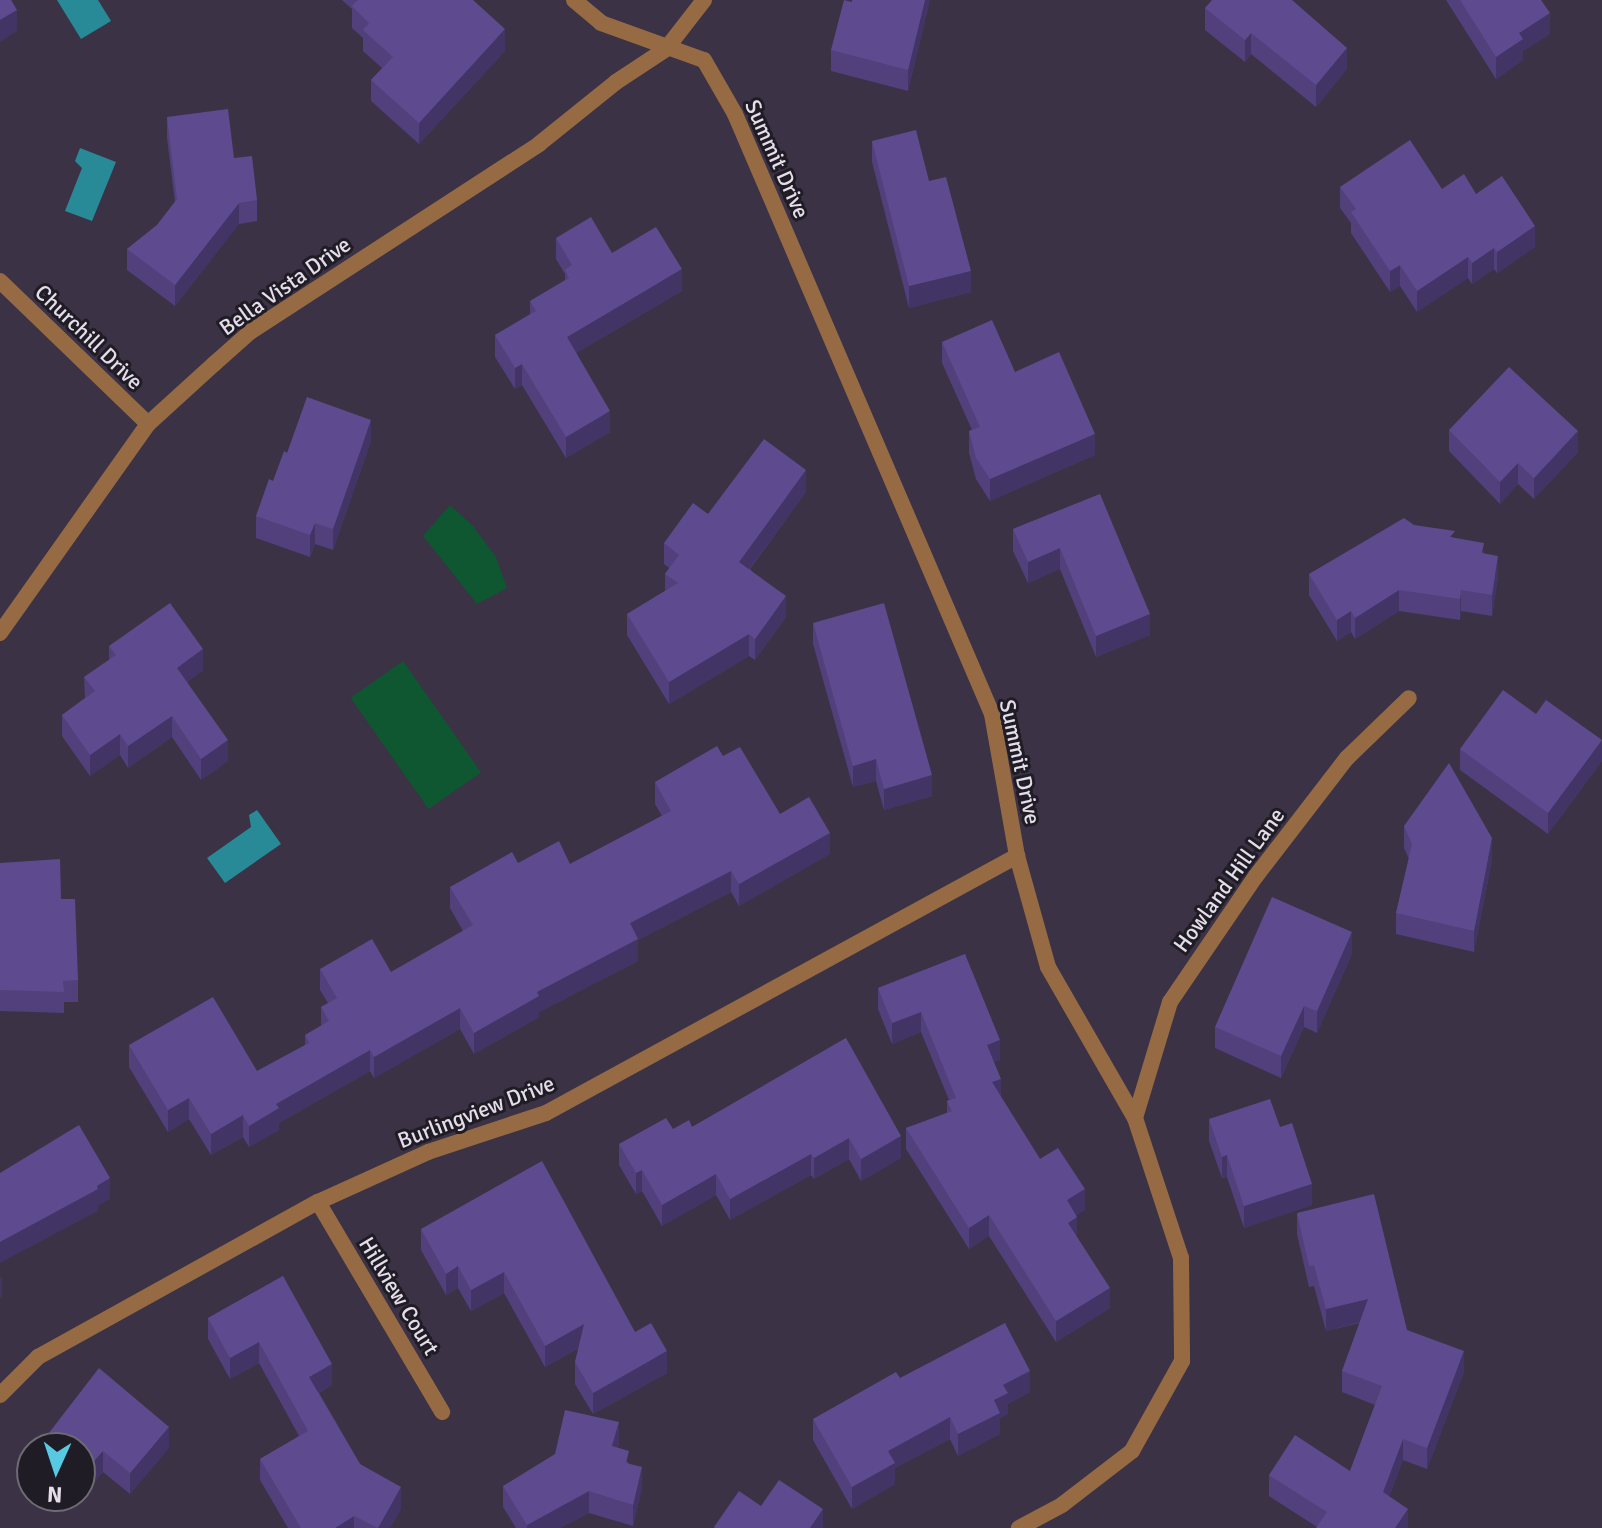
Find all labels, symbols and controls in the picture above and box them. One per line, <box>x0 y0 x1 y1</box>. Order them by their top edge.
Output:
street label: Summit Drive <box>739 96 815 222</box>
street label: Bella Vista Drive <box>214 231 356 341</box>
street label: Churchill Drive <box>29 279 149 395</box>
street label: Summit Drive <box>994 697 1046 827</box>
street label: Howland Hill Lane <box>1168 803 1290 957</box>
street label: Burlingview Drive <box>394 1070 558 1154</box>
street label: Hillview Court <box>353 1232 445 1360</box>
north arrow <box>16 1432 96 1512</box>
text: N <box>46 1481 63 1508</box>

